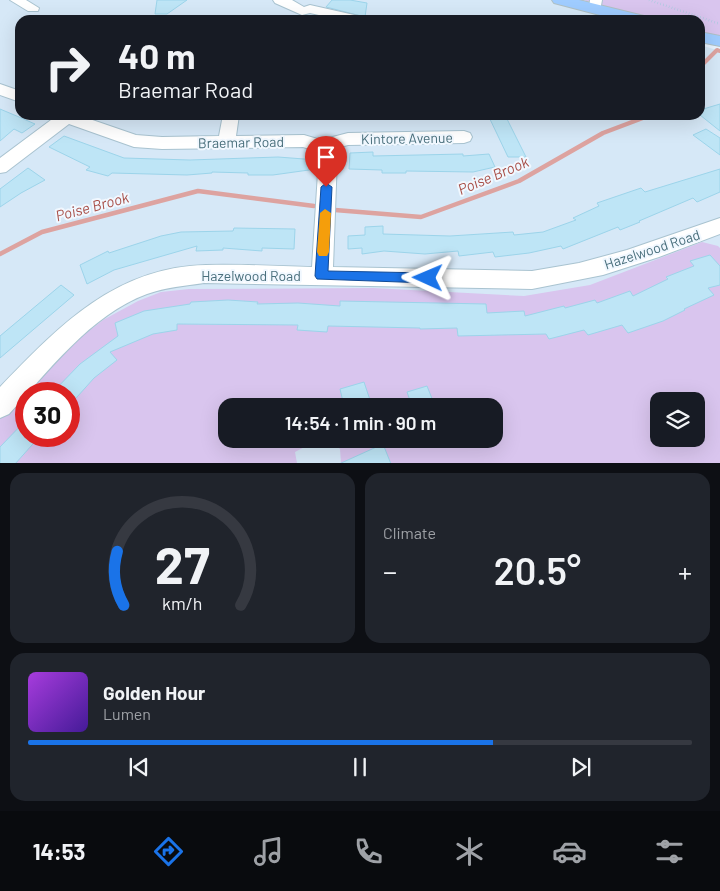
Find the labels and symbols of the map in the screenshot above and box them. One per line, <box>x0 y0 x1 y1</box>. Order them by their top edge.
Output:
street label: Kintore Avenue <box>361 129 453 147</box>
street label: Braemar Road <box>198 133 284 151</box>
pin <box>305 136 347 187</box>
water label: Poise Brook <box>455 152 532 198</box>
water label: Poise Brook <box>53 187 131 224</box>
street label: Hazelwood Road <box>602 226 702 272</box>
position arrow <box>401 251 453 303</box>
street label: Hazelwood Road <box>201 267 301 284</box>
speed limit sign: 30 <box>15 382 80 447</box>

